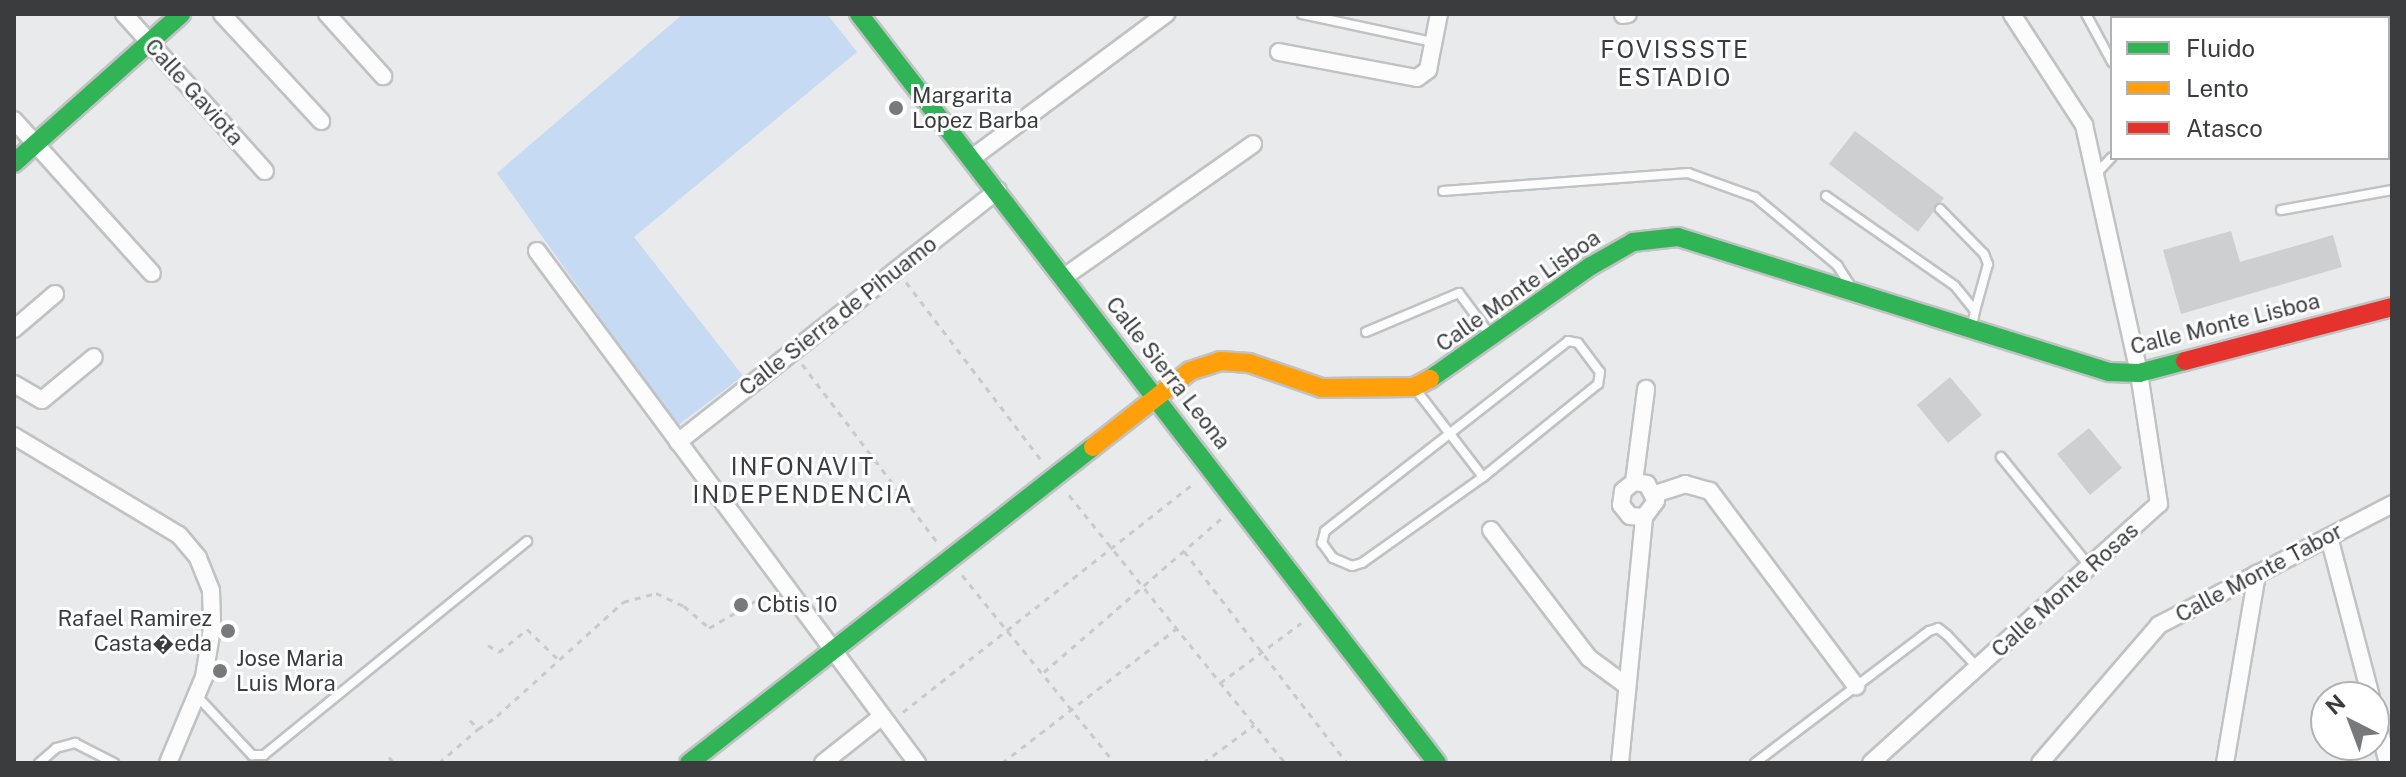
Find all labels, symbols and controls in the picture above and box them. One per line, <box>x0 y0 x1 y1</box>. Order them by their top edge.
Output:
legend <box>2110 16 2390 160</box>
street label: Calle Gaviota <box>139 33 249 151</box>
text: Fluido <box>2186 34 2255 62</box>
district label: FOVISSSTE ESTADIO <box>1600 36 1750 92</box>
text: Lento <box>2186 74 2249 102</box>
place label: Margarita Lopez Barba <box>912 82 1039 134</box>
marker: Margarita Lopez Barba <box>887 99 905 117</box>
text: Atasco <box>2186 114 2263 142</box>
street label: Calle Monte Lisboa <box>1431 224 1605 358</box>
street label: Calle Sierra de Pihuamo <box>734 230 942 402</box>
street label: Calle Monte Lisboa <box>2128 288 2322 360</box>
street label: Calle Sierra Leona <box>1100 291 1236 455</box>
district label: INFONAVIT INDEPENDENCIA <box>692 453 914 509</box>
street label: Calle Monte Rosas <box>1986 517 2144 663</box>
street label: Calle Monte Tabor <box>2171 518 2347 628</box>
place label: Cbtis 10 <box>757 592 838 618</box>
marker: Cbtis 10 <box>732 596 750 614</box>
place label: Rafael Ramirez Casta�eda <box>57 605 212 656</box>
marker: Rafael Ramirez Casta�eda <box>219 622 237 640</box>
place label: Jose Maria Luis Mora <box>236 645 344 696</box>
marker: Jose Maria Luis Mora <box>211 662 229 680</box>
north arrow <box>2310 681 2390 761</box>
text: N <box>2320 689 2350 720</box>

